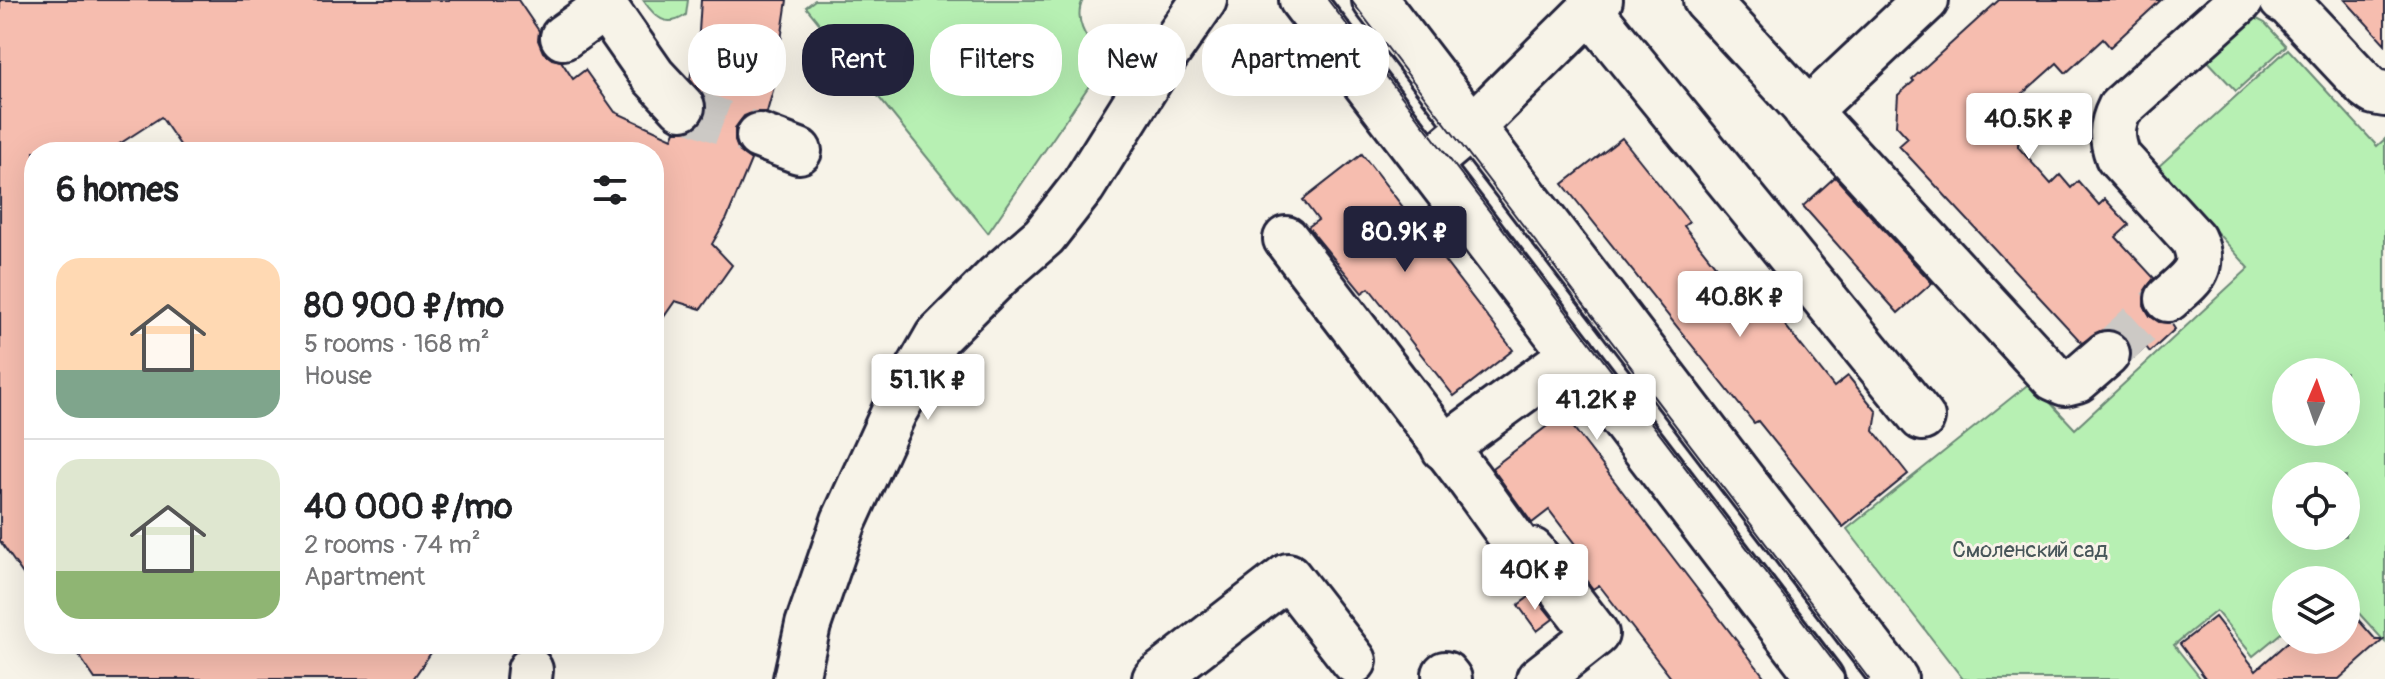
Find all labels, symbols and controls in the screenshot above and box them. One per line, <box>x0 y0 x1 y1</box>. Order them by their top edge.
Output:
chip: Buy <box>688 24 786 96</box>
chip: Rent <box>802 24 914 96</box>
chip: Filters <box>930 24 1062 96</box>
chip: New <box>1078 24 1186 96</box>
chip: Apartment <box>1202 24 1389 96</box>
pin: 40.5K ₽ <box>1955 93 2103 161</box>
text: 40.5K ₽ <box>1984 103 2074 135</box>
icon: filters <box>588 168 632 212</box>
text: 6 homes <box>56 169 179 212</box>
pin: 80.9K ₽ <box>1331 206 1479 274</box>
text: 80.9K ₽ <box>1362 216 1448 248</box>
pin: 40.8K ₽ <box>1666 271 1814 339</box>
text: 40.8K ₽ <box>1696 281 1784 313</box>
text: 80 900 ₽/mo <box>304 285 504 328</box>
icon: home <box>120 290 216 386</box>
text: 5 rooms · 168 m² <box>304 328 490 360</box>
pin: 51.1K ₽ <box>854 354 1002 422</box>
north arrow <box>2272 358 2360 446</box>
map controls <box>2272 358 2360 654</box>
text: House <box>304 360 372 392</box>
text: 51.1K ₽ <box>889 364 967 396</box>
pin: 41.2K ₽ <box>1523 374 1671 442</box>
text: 41.2K ₽ <box>1556 384 1638 416</box>
button: locate <box>2272 462 2360 550</box>
text: 40 000 ₽/mo <box>304 486 512 529</box>
icon: home <box>120 491 216 587</box>
text: 2 rooms · 74 m² <box>304 529 481 561</box>
park label: Смоленский сад <box>1952 536 2108 564</box>
pin: 40K ₽ <box>1479 544 1591 612</box>
text: 40K ₽ <box>1500 554 1570 586</box>
text: Apartment <box>304 561 425 593</box>
button: layers <box>2272 566 2360 654</box>

